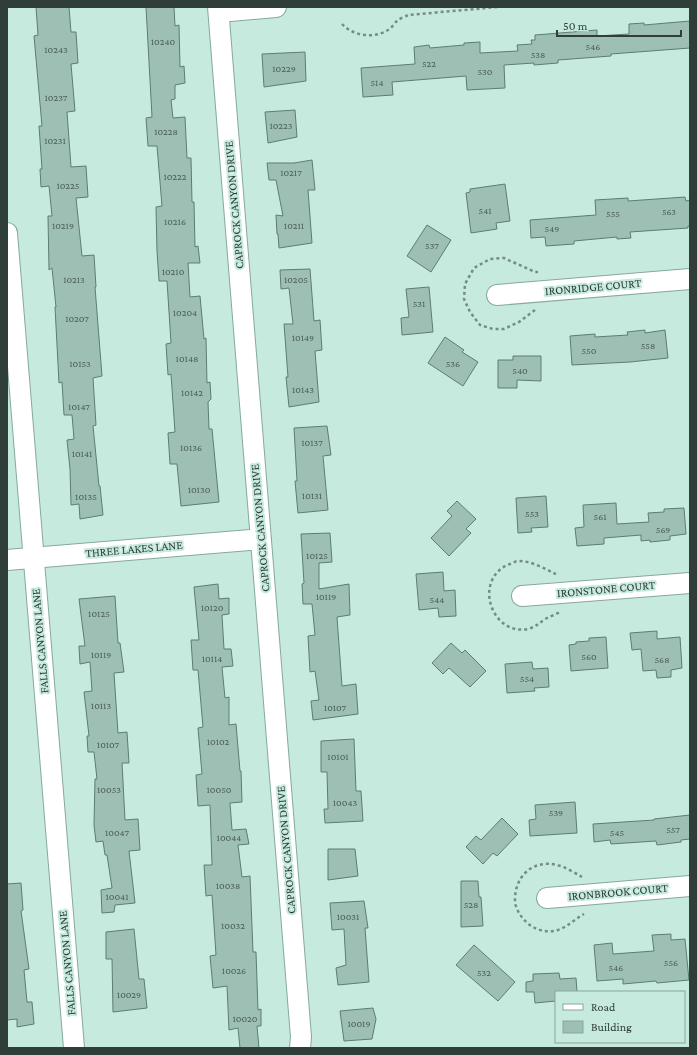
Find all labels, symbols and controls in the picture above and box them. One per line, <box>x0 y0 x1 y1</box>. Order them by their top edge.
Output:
scale bar <box>557 12 681 38</box>
text: 50 m <box>563 19 588 33</box>
house number: 10240 <box>151 36 176 47</box>
house number: 546 <box>586 41 600 52</box>
house number: 10243 <box>44 44 68 55</box>
house number: 538 <box>531 49 545 60</box>
house number: 522 <box>422 58 436 69</box>
house number: 10229 <box>272 63 296 74</box>
house number: 530 <box>478 66 493 77</box>
house number: 514 <box>370 77 384 88</box>
house number: 10237 <box>45 92 68 103</box>
house number: 10223 <box>269 120 293 131</box>
house number: 10228 <box>154 126 178 137</box>
house number: 10231 <box>44 135 66 146</box>
street label: CAPROCK CANYON DRIVE <box>221 140 247 269</box>
house number: 10217 <box>280 167 302 178</box>
house number: 10222 <box>163 171 187 182</box>
house number: 10225 <box>56 180 80 191</box>
house number: 541 <box>478 205 492 216</box>
house number: 563 <box>662 206 676 217</box>
house number: 555 <box>606 208 620 219</box>
house number: 10216 <box>164 216 186 227</box>
house number: 10219 <box>52 220 74 231</box>
house number: 10211 <box>284 220 304 231</box>
house number: 549 <box>545 223 559 234</box>
house number: 537 <box>425 240 439 251</box>
house number: 10210 <box>162 266 185 277</box>
house number: 10213 <box>63 274 85 285</box>
house number: 10205 <box>284 274 308 285</box>
street label: IRONRIDGE COURT <box>544 276 642 298</box>
house number: 531 <box>413 298 425 309</box>
house number: 10204 <box>173 307 197 318</box>
house number: 10207 <box>65 313 89 324</box>
house number: 10149 <box>292 332 314 343</box>
house number: 558 <box>641 340 655 351</box>
house number: 550 <box>582 345 597 356</box>
house number: 10148 <box>176 353 198 364</box>
house number: 10153 <box>69 358 91 369</box>
house number: 536 <box>446 358 460 369</box>
house number: 540 <box>512 365 528 376</box>
house number: 10143 <box>292 384 314 395</box>
house number: 10142 <box>181 387 203 398</box>
house number: 10147 <box>68 401 90 412</box>
house number: 10137 <box>301 437 323 448</box>
house number: 10136 <box>180 442 202 453</box>
house number: 10141 <box>72 448 92 459</box>
street label: CAPROCK CANYON DRIVE <box>247 463 273 592</box>
house number: 10130 <box>188 484 211 495</box>
house number: 10131 <box>302 490 322 501</box>
house number: 10135 <box>75 491 97 502</box>
house number: 553 <box>525 508 539 519</box>
house number: 561 <box>593 511 607 522</box>
house number: 569 <box>656 524 670 535</box>
street label: THREE LAKES LANE <box>85 538 184 560</box>
house number: 10125 <box>306 550 328 561</box>
street label: IRONSTONE COURT <box>556 578 656 600</box>
street label: FALLS CANYON LANE <box>28 587 52 694</box>
house number: 10119 <box>316 591 336 602</box>
house number: 544 <box>430 594 444 605</box>
house number: 10120 <box>201 602 224 613</box>
house number: 10125 <box>88 608 110 619</box>
house number: 10119 <box>91 649 111 660</box>
house number: 560 <box>581 651 597 662</box>
house number: 10114 <box>202 653 222 664</box>
house number: 568 <box>654 654 670 665</box>
house number: 554 <box>520 673 534 684</box>
house number: 10113 <box>91 700 111 711</box>
house number: 10107 <box>324 702 347 713</box>
house number: 10102 <box>207 736 230 747</box>
house number: 10107 <box>97 739 120 750</box>
house number: 10101 <box>327 751 349 762</box>
house number: 10053 <box>97 784 121 795</box>
house number: 10050 <box>207 784 232 795</box>
street label: CAPROCK CANYON DRIVE <box>273 785 299 914</box>
house number: 10043 <box>333 797 357 808</box>
house number: 539 <box>549 807 563 818</box>
house number: 557 <box>666 824 680 835</box>
house number: 10047 <box>105 827 129 838</box>
house number: 545 <box>610 827 625 838</box>
house number: 10044 <box>217 832 241 843</box>
house number: 10038 <box>216 880 240 891</box>
street label: IRONBROOK COURT <box>568 881 669 903</box>
house number: 10041 <box>105 891 129 902</box>
house number: 528 <box>464 899 478 910</box>
street label: FALLS CANYON LANE <box>55 909 79 1016</box>
house number: 10031 <box>337 911 359 922</box>
house number: 10032 <box>221 920 245 931</box>
house number: 556 <box>664 957 678 968</box>
house number: 546 <box>609 962 623 973</box>
house number: 10026 <box>222 965 246 976</box>
house number: 532 <box>477 967 491 978</box>
house number: 10029 <box>117 989 141 1000</box>
legend <box>555 991 685 1043</box>
text: Road <box>591 1000 616 1014</box>
house number: 10020 <box>233 1013 258 1024</box>
house number: 10019 <box>347 1018 371 1029</box>
text: Building <box>591 1020 632 1034</box>

